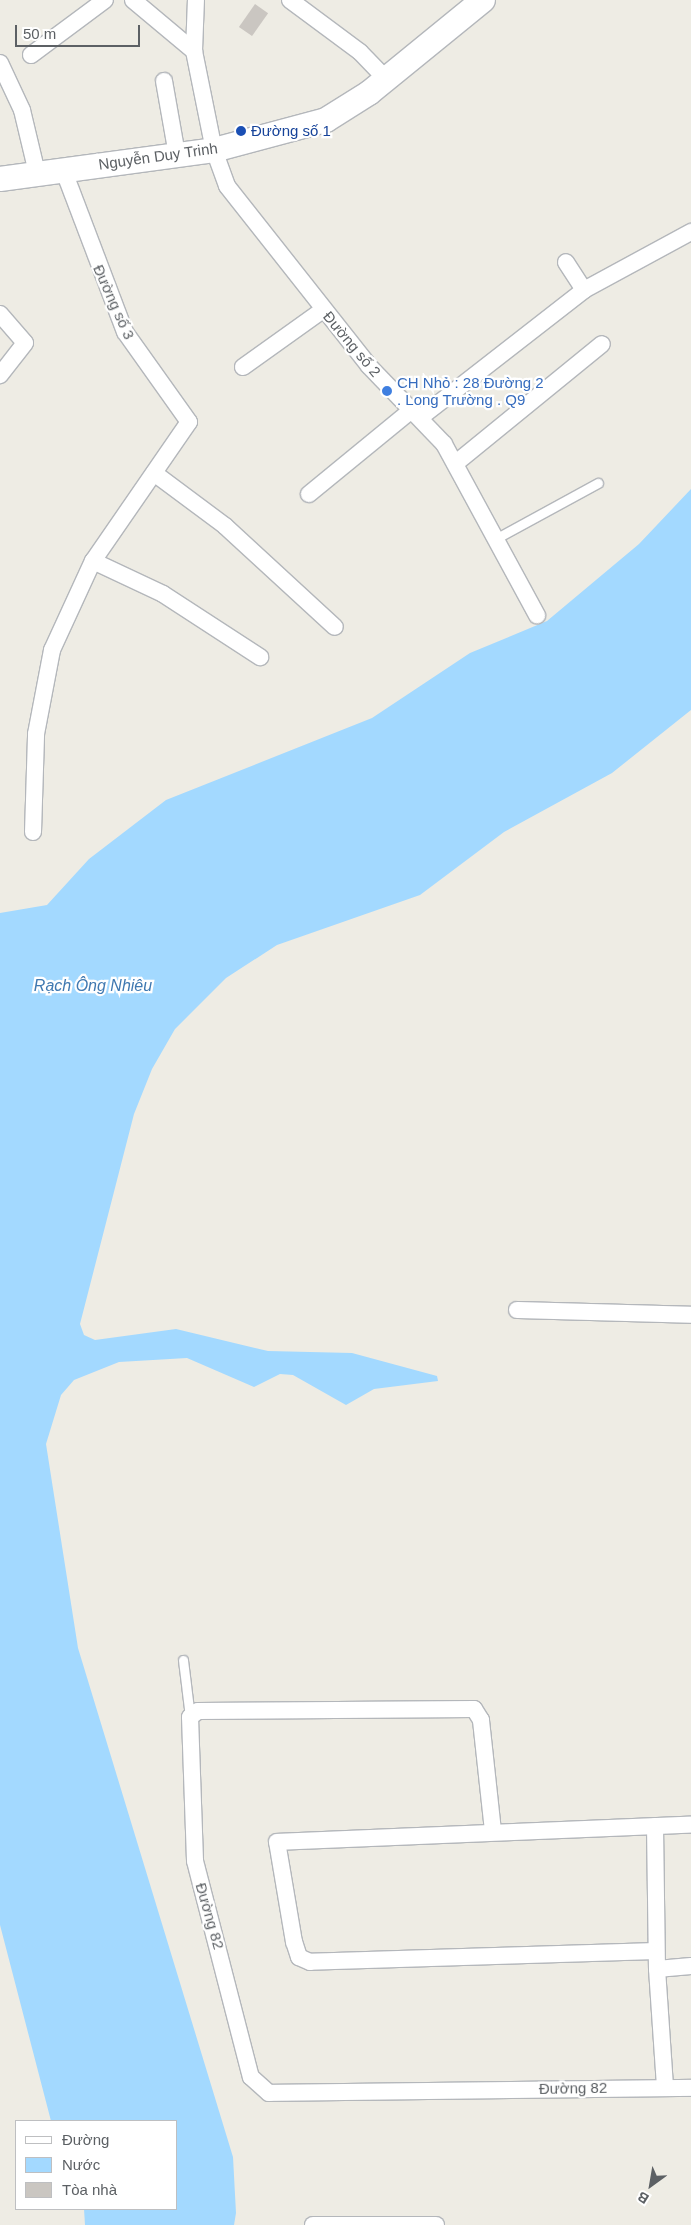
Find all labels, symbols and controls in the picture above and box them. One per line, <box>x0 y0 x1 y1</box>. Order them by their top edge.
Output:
scale bar <box>18 15 142 47</box>
text: 50 m <box>23 25 56 42</box>
place label: Đường số 1 <box>251 122 331 140</box>
marker: Đường số 1 <box>235 125 247 137</box>
street label: Nguyễn Duy Trinh <box>97 139 219 173</box>
street label: Đường số 3 <box>90 262 138 342</box>
street label: Đường số 2 <box>319 308 385 380</box>
place label: CH Nhỏ : 28 Đường 2 . Long Trường . Q9 <box>397 373 544 408</box>
marker: CH Nhỏ : 28 Đường 2 . Long Trường . Q9 <box>381 385 393 397</box>
water label: Rạch Ông Nhiêu <box>34 976 152 996</box>
street label: Đường 82 <box>192 1881 228 1951</box>
street label: Đường 82 <box>539 2078 607 2098</box>
legend <box>15 2120 178 2210</box>
text: Đường <box>62 2131 109 2148</box>
text: Nước <box>62 2156 100 2173</box>
north arrow <box>626 2160 676 2210</box>
text: Tòa nhà <box>62 2181 117 2198</box>
text: B <box>635 2188 652 2207</box>

